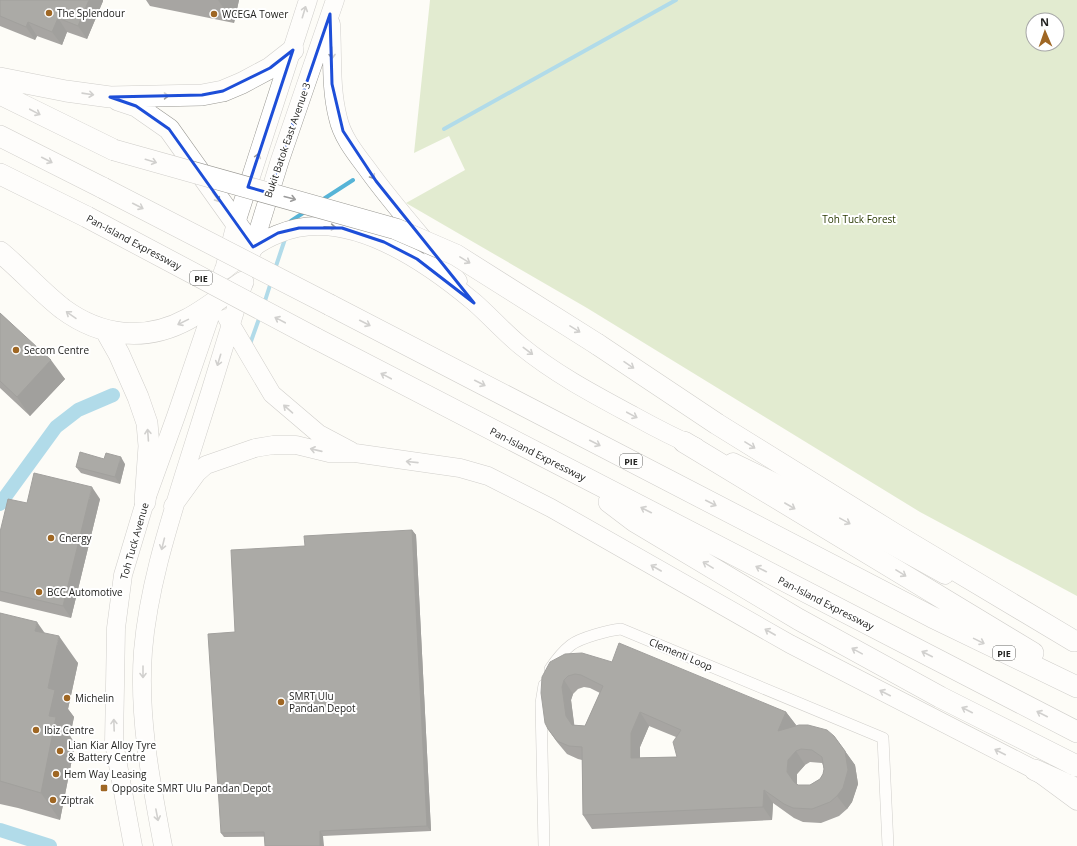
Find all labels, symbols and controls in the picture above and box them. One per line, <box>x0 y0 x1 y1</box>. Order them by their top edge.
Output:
place label: The Splendour <box>57 6 125 20</box>
one-way arrow <box>301 6 309 18</box>
place label: WCEGA Tower <box>222 7 288 21</box>
marker: The Splendour <box>44 8 54 18</box>
marker: WCEGA Tower <box>209 9 219 19</box>
north arrow <box>1025 12 1065 52</box>
text: N <box>1040 14 1049 29</box>
one-way arrow <box>328 46 336 59</box>
street label: Bukit Batok East Avenue 3 <box>261 80 313 200</box>
one-way arrow <box>81 90 94 98</box>
one-way arrow <box>156 92 169 100</box>
one-way arrow <box>28 108 40 116</box>
one-way arrow <box>253 154 261 166</box>
one-way arrow <box>41 157 53 164</box>
one-way arrow <box>144 158 157 165</box>
one-way arrow <box>366 168 375 179</box>
one-way arrow <box>212 192 220 203</box>
one-way arrow <box>283 195 296 203</box>
one-way arrow <box>132 203 144 211</box>
street label: Pan-Island Expressway <box>84 211 185 273</box>
park label: Toh Tuck Forest <box>822 212 896 226</box>
one-way arrow <box>323 224 336 231</box>
one-way arrow <box>459 256 470 264</box>
road number: PIE <box>190 271 212 285</box>
one-way arrow <box>66 311 77 319</box>
one-way arrow <box>275 316 287 323</box>
one-way arrow <box>177 319 189 326</box>
one-way arrow <box>358 320 370 327</box>
one-way arrow <box>569 326 581 334</box>
place label: Secom Centre <box>24 343 89 357</box>
marker: Secom Centre <box>11 345 21 355</box>
one-way arrow <box>522 347 533 355</box>
one-way arrow <box>215 353 222 366</box>
one-way arrow <box>624 361 635 369</box>
one-way arrow <box>380 371 392 379</box>
one-way arrow <box>474 380 486 387</box>
one-way arrow <box>283 404 293 413</box>
one-way arrow <box>626 411 638 419</box>
street label: Pan-Island Expressway <box>488 424 589 485</box>
one-way arrow <box>144 429 151 442</box>
one-way arrow <box>589 440 601 447</box>
one-way arrow <box>744 441 756 449</box>
one-way arrow <box>310 446 323 453</box>
road number: PIE <box>620 454 642 468</box>
one-way arrow <box>406 458 419 466</box>
one-way arrow <box>705 500 717 507</box>
street label: Toh Tuck Avenue <box>116 501 152 581</box>
one-way arrow <box>784 502 796 510</box>
one-way arrow <box>640 506 652 513</box>
one-way arrow <box>839 517 851 525</box>
place label: Cnergy <box>59 531 93 545</box>
marker: Cnergy <box>46 533 56 543</box>
one-way arrow <box>159 537 167 550</box>
one-way arrow <box>703 561 714 569</box>
one-way arrow <box>651 564 663 572</box>
one-way arrow <box>756 565 768 573</box>
one-way arrow <box>895 569 906 577</box>
street label: Pan-Island Expressway <box>776 573 877 634</box>
place label: BCC Automotive <box>47 585 123 599</box>
marker: BCC Automotive <box>34 587 44 597</box>
one-way arrow <box>764 628 776 636</box>
street label: Clementi Loop <box>647 634 715 674</box>
one-way arrow <box>973 638 985 645</box>
road number: PIE <box>993 646 1015 660</box>
one-way arrow <box>851 647 863 655</box>
one-way arrow <box>921 650 933 658</box>
one-way arrow <box>139 665 147 678</box>
place label: SMRT Ulu Pandan Depot <box>289 689 356 715</box>
one-way arrow <box>879 689 891 696</box>
place label: Michelin <box>75 691 114 705</box>
marker: Michelin <box>62 693 72 703</box>
marker: SMRT Ulu Pandan Depot <box>276 697 286 707</box>
one-way arrow <box>961 706 973 714</box>
one-way arrow <box>1037 710 1049 717</box>
one-way arrow <box>110 719 118 732</box>
place label: Ibiz Centre <box>44 723 94 737</box>
marker: Ibiz Centre <box>31 725 41 735</box>
place label: Lian Kiar Alloy Tyre & Battery Centre <box>68 738 157 764</box>
marker: Lian Kiar Alloy Tyre & Battery Centre <box>55 746 65 756</box>
one-way arrow <box>994 748 1006 755</box>
place label: Hem Way Leasing <box>64 767 147 781</box>
marker: Hem Way Leasing <box>51 769 61 779</box>
place label: Opposite SMRT Ulu Pandan Depot <box>112 781 272 795</box>
marker: Opposite SMRT Ulu Pandan Depot <box>99 783 109 793</box>
place label: Ziptrak <box>61 793 95 807</box>
marker: Ziptrak <box>48 795 58 805</box>
one-way arrow <box>153 808 161 821</box>

